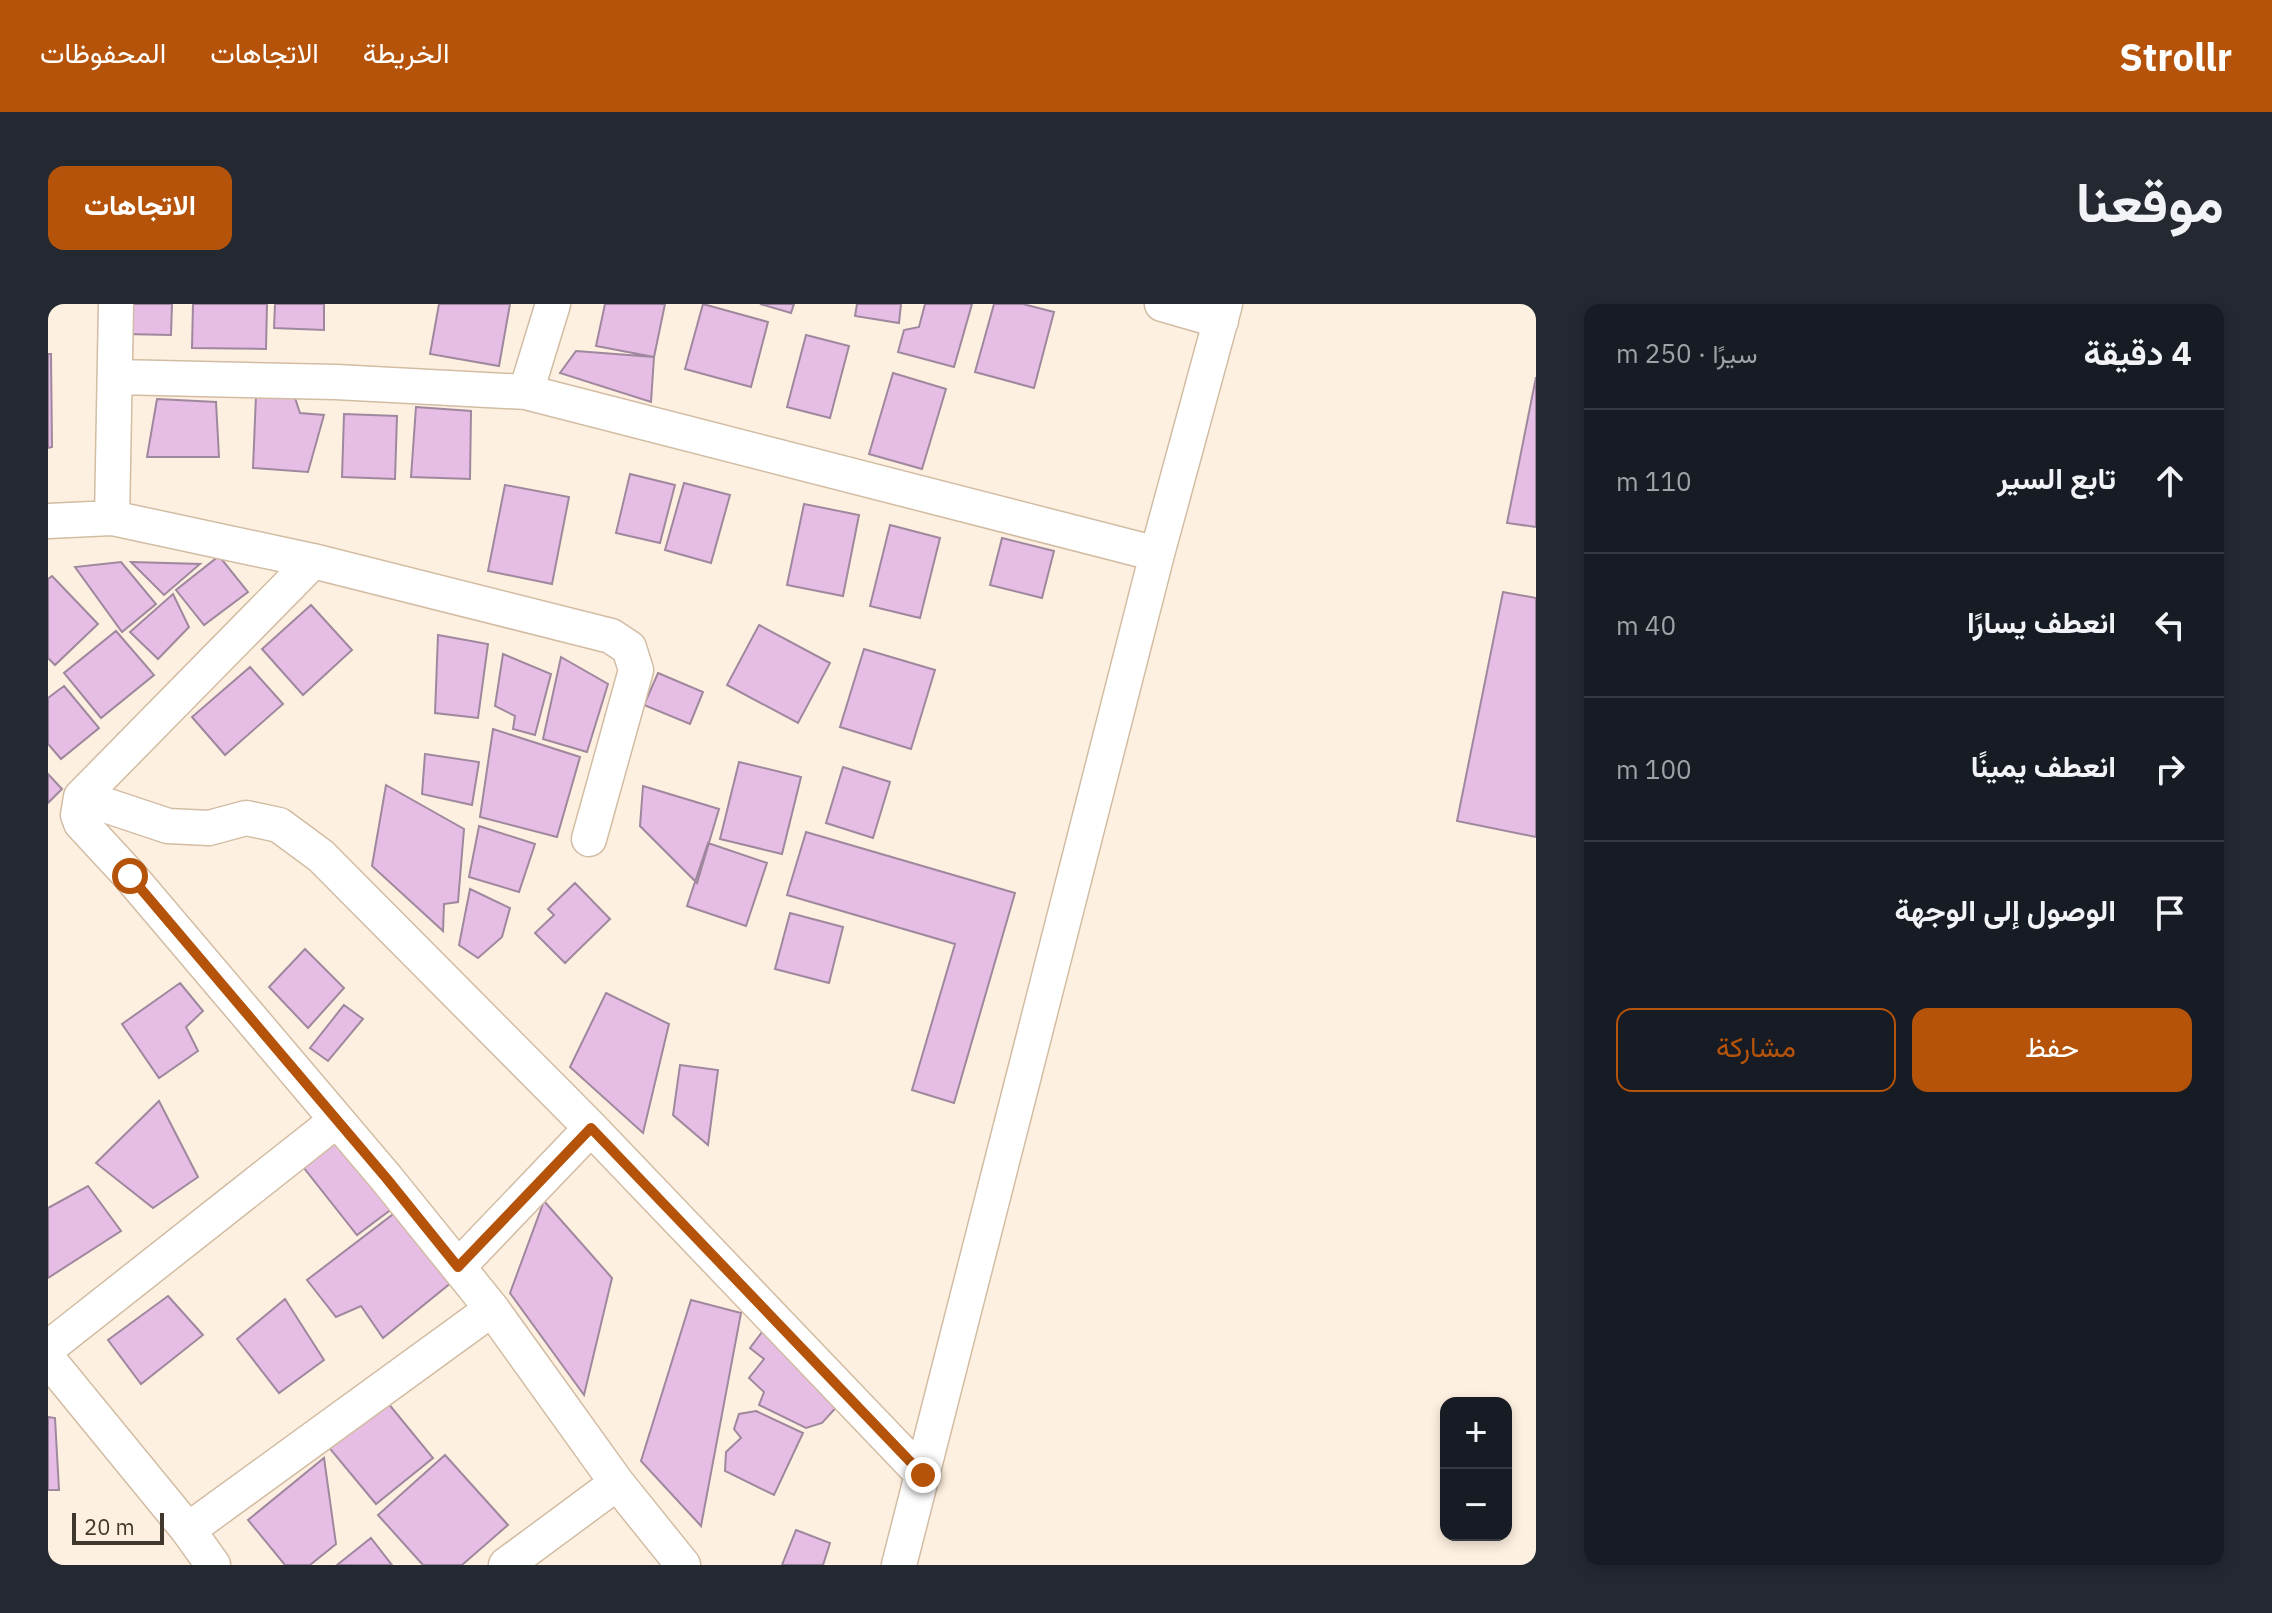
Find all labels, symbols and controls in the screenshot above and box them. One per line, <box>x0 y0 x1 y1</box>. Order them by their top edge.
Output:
text: Strollr <box>2119 32 2232 81</box>
text: المحفوظات <box>40 34 166 71</box>
text: الاتجاهات <box>210 34 319 71</box>
text: الخريطة <box>363 34 449 71</box>
text: موقعنا <box>2076 165 2224 237</box>
button: الاتجاهات <box>48 166 232 250</box>
text: 4 دقيقة <box>2083 330 2192 374</box>
text: سيرًا · 250 m <box>1616 336 1758 370</box>
text: تابع السير <box>1997 458 2116 497</box>
icon: ahead <box>2148 459 2192 503</box>
text: 110 m <box>1616 464 1692 498</box>
text: انعطف يسارًا <box>1967 602 2116 641</box>
icon: left <box>2148 603 2192 647</box>
text: 40 m <box>1616 608 1676 642</box>
text: انعطف يمينًا <box>1971 746 2116 785</box>
icon: right <box>2148 747 2192 791</box>
text: 100 m <box>1616 752 1692 786</box>
route start <box>112 858 148 894</box>
text: الوصول إلى الوجهة <box>1894 890 2116 929</box>
icon: arrive <box>2148 891 2192 935</box>
button: مشاركة <box>1616 1008 1896 1092</box>
button: حفظ <box>1912 1008 2192 1092</box>
map controls <box>1440 1397 1512 1541</box>
button: + <box>1440 1397 1512 1469</box>
route end <box>905 1457 941 1493</box>
button: − <box>1440 1469 1512 1541</box>
scale bar <box>72 1509 164 1545</box>
text: 20 m <box>84 1512 135 1541</box>

